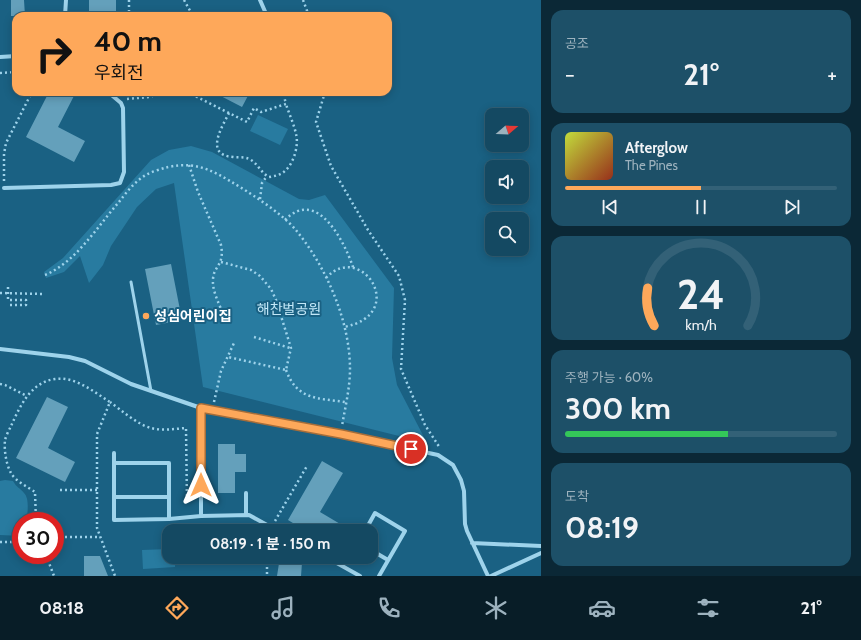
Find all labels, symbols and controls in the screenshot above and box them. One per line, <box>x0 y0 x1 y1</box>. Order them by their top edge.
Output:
text: 40 m <box>94 24 162 58</box>
icon: right <box>28 28 80 80</box>
text: 공조 <box>565 35 589 51</box>
text: 21° <box>683 56 719 93</box>
text: − <box>565 61 575 88</box>
text: + <box>827 61 837 88</box>
text: 우회전 <box>94 62 144 84</box>
north arrow <box>485 108 529 152</box>
map controls <box>485 108 529 256</box>
text: Afterglow <box>625 139 688 157</box>
text: The Pines <box>625 157 678 173</box>
button: sound <box>485 160 529 204</box>
icon: previous <box>599 196 621 218</box>
icon: pause <box>690 196 712 218</box>
icon: next <box>781 196 803 218</box>
button: search <box>485 212 529 256</box>
text: 24 <box>677 269 725 319</box>
park label: 해찬벌공원 <box>257 300 321 318</box>
place label: 성심어린이집 <box>154 307 231 325</box>
marker: 성심어린이집 <box>141 311 151 321</box>
text: km/h <box>685 316 717 334</box>
text: 주행 가능 · 60% <box>565 369 653 385</box>
text: 300 km <box>565 390 671 427</box>
pin <box>394 432 428 466</box>
icon: arrive <box>400 438 422 460</box>
position arrow <box>180 464 222 506</box>
text: 도착 <box>565 488 589 504</box>
text: 08:19 <box>565 509 639 546</box>
speed limit sign: 30 <box>12 512 64 564</box>
text: 08:19 · 1 분 · 150 m <box>210 535 330 553</box>
icon: directions <box>163 594 191 622</box>
icon: music <box>269 594 297 622</box>
icon: phone <box>375 594 403 622</box>
icon: climate <box>482 594 510 622</box>
icon: car <box>588 594 616 622</box>
icon: filters <box>694 594 722 622</box>
text: 08:18 <box>39 597 84 619</box>
text: 21° <box>800 597 822 619</box>

